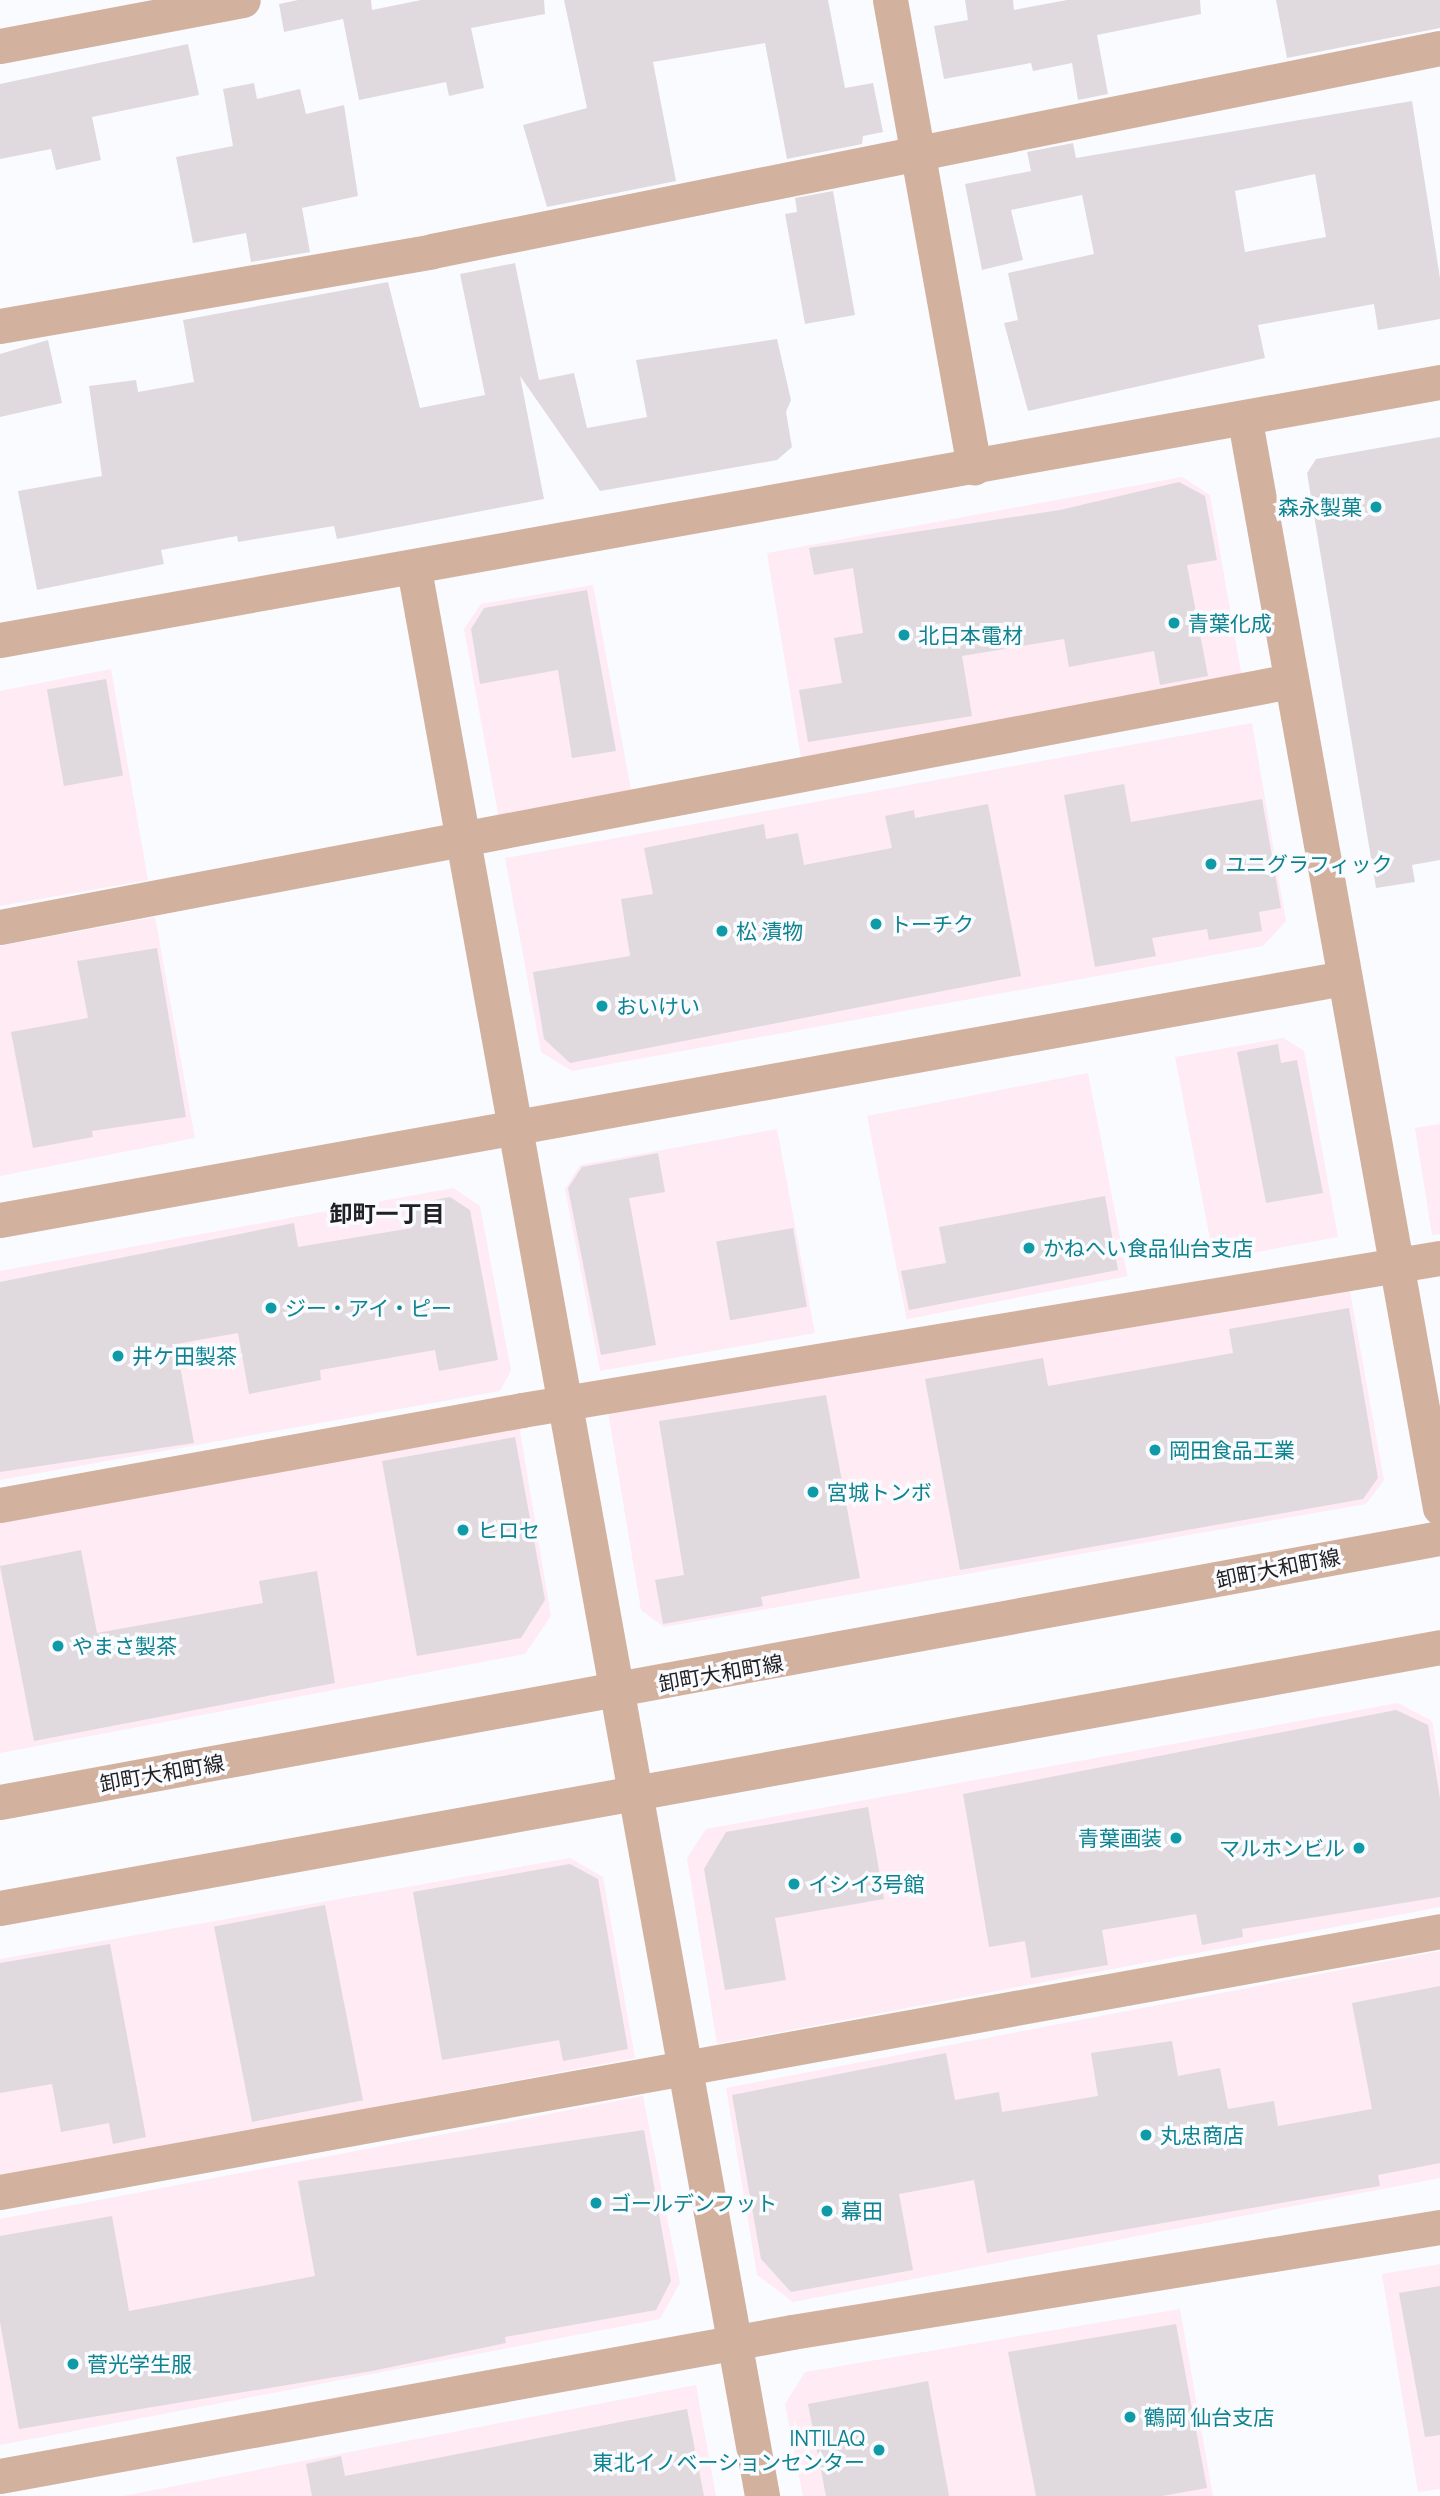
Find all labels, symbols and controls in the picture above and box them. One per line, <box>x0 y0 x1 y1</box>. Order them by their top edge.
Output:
place label: 森永製菓 <box>1278 494 1362 520</box>
marker: 森永製菓 <box>1368 499 1384 515</box>
place label: 青葉化成 <box>1188 610 1272 636</box>
marker: 青葉化成 <box>1166 615 1182 631</box>
place label: 北日本電材 <box>918 622 1023 648</box>
marker: 北日本電材 <box>896 627 912 643</box>
place label: ユニグラフィック <box>1225 851 1393 877</box>
marker: ユニグラフィック <box>1203 856 1219 872</box>
place label: トーチク <box>890 911 974 937</box>
marker: トーチク <box>868 916 884 932</box>
place label: 松 漬物 <box>736 918 803 944</box>
marker: 松 漬物 <box>714 923 730 939</box>
place label: おいけい <box>616 993 700 1019</box>
marker: おいけい <box>594 998 610 1014</box>
district label: 卸町一丁目 <box>330 1199 444 1227</box>
place label: かねへい食品仙台支店 <box>1043 1235 1253 1261</box>
marker: かねへい食品仙台支店 <box>1021 1240 1037 1256</box>
place label: ジー・アイ・ピー <box>285 1295 453 1321</box>
marker: ジー・アイ・ピー <box>263 1300 279 1316</box>
place label: 井ケ田製茶 <box>132 1343 237 1369</box>
marker: 井ケ田製茶 <box>110 1348 126 1364</box>
place label: 岡田食品工業 <box>1169 1437 1295 1463</box>
marker: 岡田食品工業 <box>1147 1442 1163 1458</box>
place label: 宮城トンボ <box>827 1479 932 1505</box>
marker: 宮城トンボ <box>805 1484 821 1500</box>
place label: ヒロセ <box>477 1517 540 1543</box>
marker: ヒロセ <box>455 1522 471 1538</box>
street label: 卸町大和町線 <box>1214 1544 1342 1592</box>
place label: やまさ製茶 <box>72 1633 177 1659</box>
marker: やまさ製茶 <box>50 1638 66 1654</box>
street label: 卸町大和町線 <box>657 1650 785 1696</box>
street label: 卸町大和町線 <box>98 1750 226 1796</box>
place label: 青葉画装 <box>1078 1825 1162 1851</box>
marker: 青葉画装 <box>1168 1830 1184 1846</box>
place label: マルホンビル <box>1219 1835 1345 1861</box>
marker: マルホンビル <box>1351 1840 1367 1856</box>
place label: イシイ3号館 <box>808 1871 925 1897</box>
marker: イシイ3号館 <box>786 1876 802 1892</box>
place label: 丸忠商店 <box>1160 2122 1244 2148</box>
marker: 丸忠商店 <box>1138 2127 1154 2143</box>
place label: ゴールデンフット <box>610 2190 778 2216</box>
marker: ゴールデンフット <box>588 2195 604 2211</box>
place label: 幕田 <box>841 2198 883 2224</box>
marker: 幕田 <box>819 2203 835 2219</box>
place label: 菅光学生服 <box>87 2351 192 2377</box>
marker: 菅光学生服 <box>65 2356 81 2372</box>
place label: 鶴岡 仙台支店 <box>1144 2404 1274 2430</box>
marker: 鶴岡 仙台支店 <box>1122 2409 1138 2425</box>
place label: INTILAQ 東北イノベーションセンター <box>592 2425 865 2475</box>
marker: INTILAQ 東北イノベーションセンター <box>871 2442 887 2458</box>

